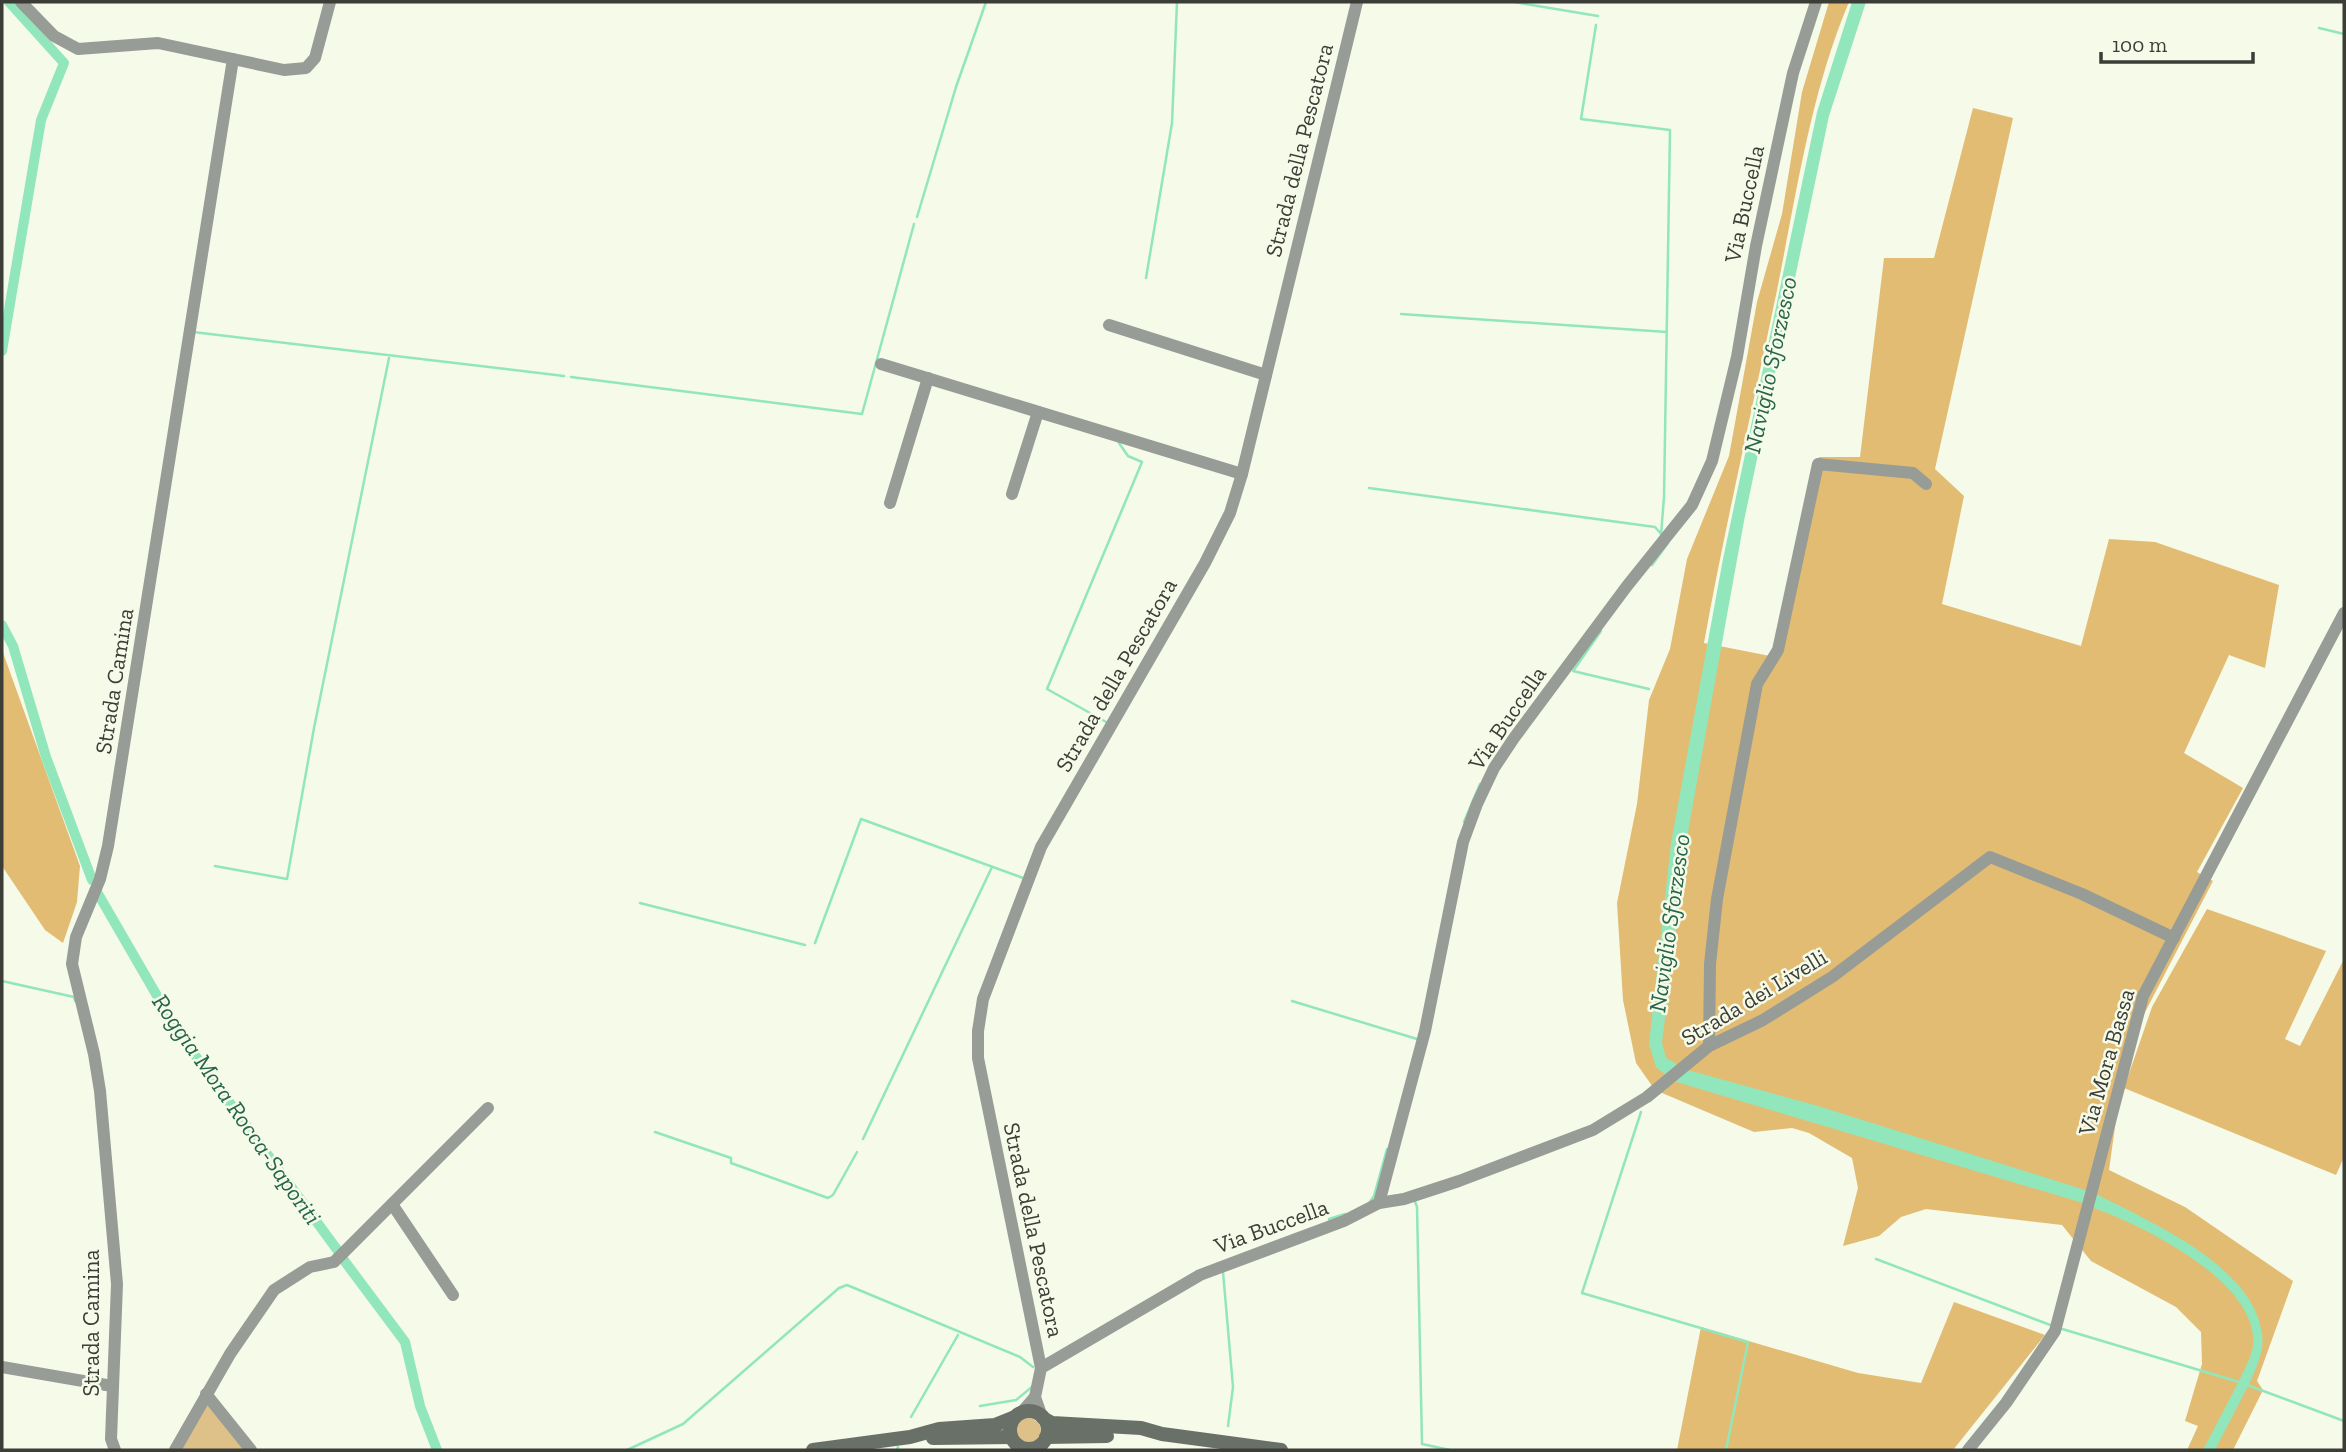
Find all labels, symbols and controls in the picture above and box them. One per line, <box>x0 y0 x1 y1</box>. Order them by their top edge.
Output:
scale bar <box>2101 21 2253 65</box>
text: 100 m <box>2112 32 2167 57</box>
street label: Strada della Pescatora <box>1259 40 1339 260</box>
street label: Via Buccella <box>1718 143 1770 266</box>
water label: Naviglio Sforzesco <box>1737 274 1803 456</box>
street label: Strada della Pescatora <box>1049 573 1183 777</box>
street label: Strada Camina <box>89 606 139 756</box>
street label: Via Buccella <box>1461 661 1552 776</box>
water label: Naviglio Sforzesco <box>1642 832 1696 1014</box>
street label: Strada dei Livelli <box>1676 942 1832 1052</box>
street label: Via Mora Bassa <box>2071 986 2140 1139</box>
water label: Roggia Mora Rocca-Saporiti <box>146 988 328 1230</box>
street label: Strada della Pescatora <box>998 1120 1070 1340</box>
street label: Via Buccella <box>1209 1192 1332 1260</box>
street label: Strada Camina <box>77 1249 105 1397</box>

